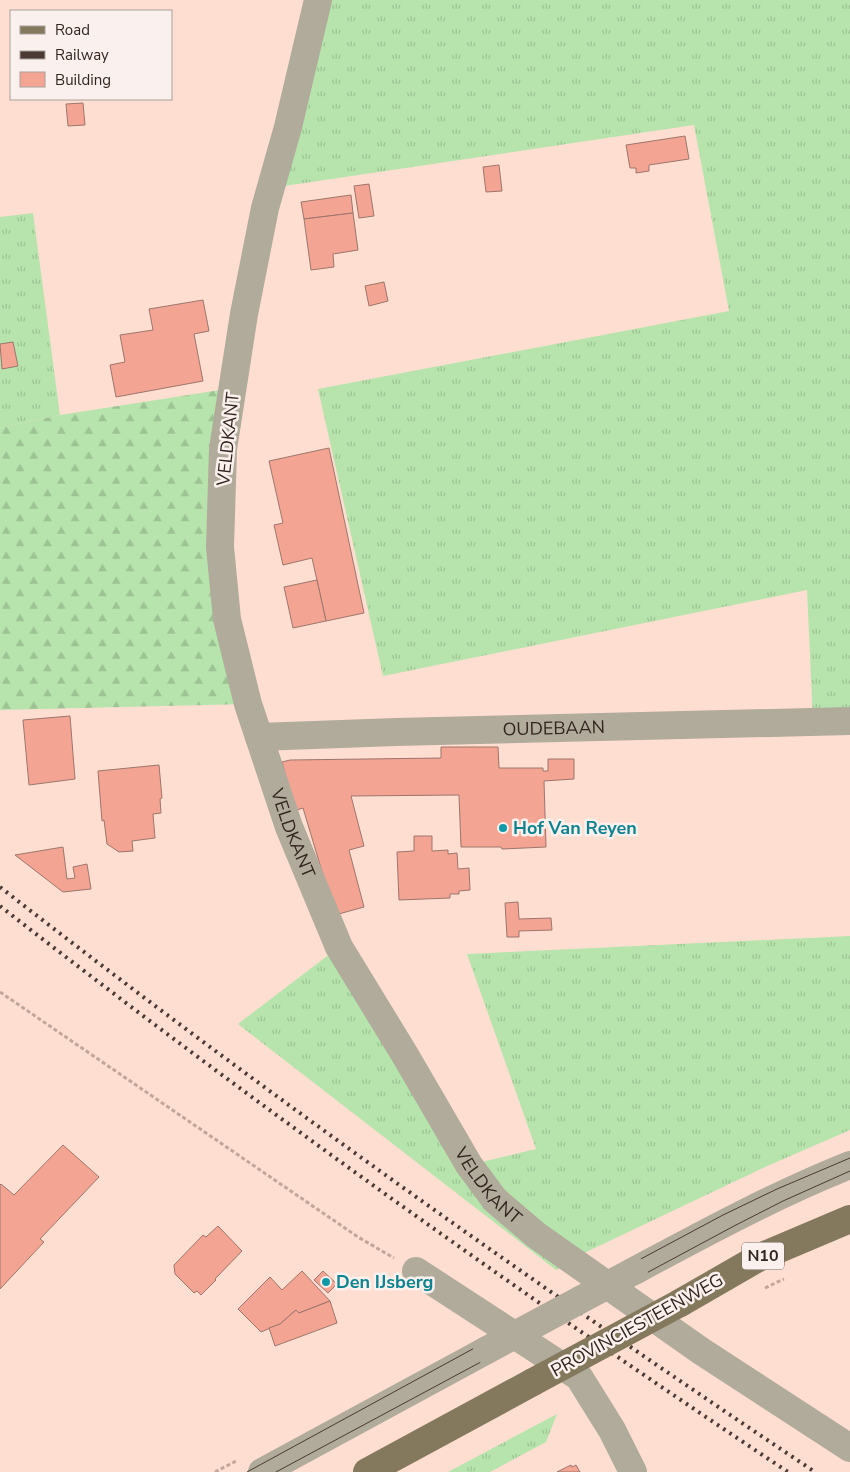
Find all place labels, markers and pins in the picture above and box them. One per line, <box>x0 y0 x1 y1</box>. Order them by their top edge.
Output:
place label: Hof Van Reyen <box>513 816 637 840</box>
marker: Hof Van Reyen <box>497 822 509 834</box>
place label: Den IJsberg <box>336 1270 433 1294</box>
marker: Den IJsberg <box>320 1276 332 1288</box>

